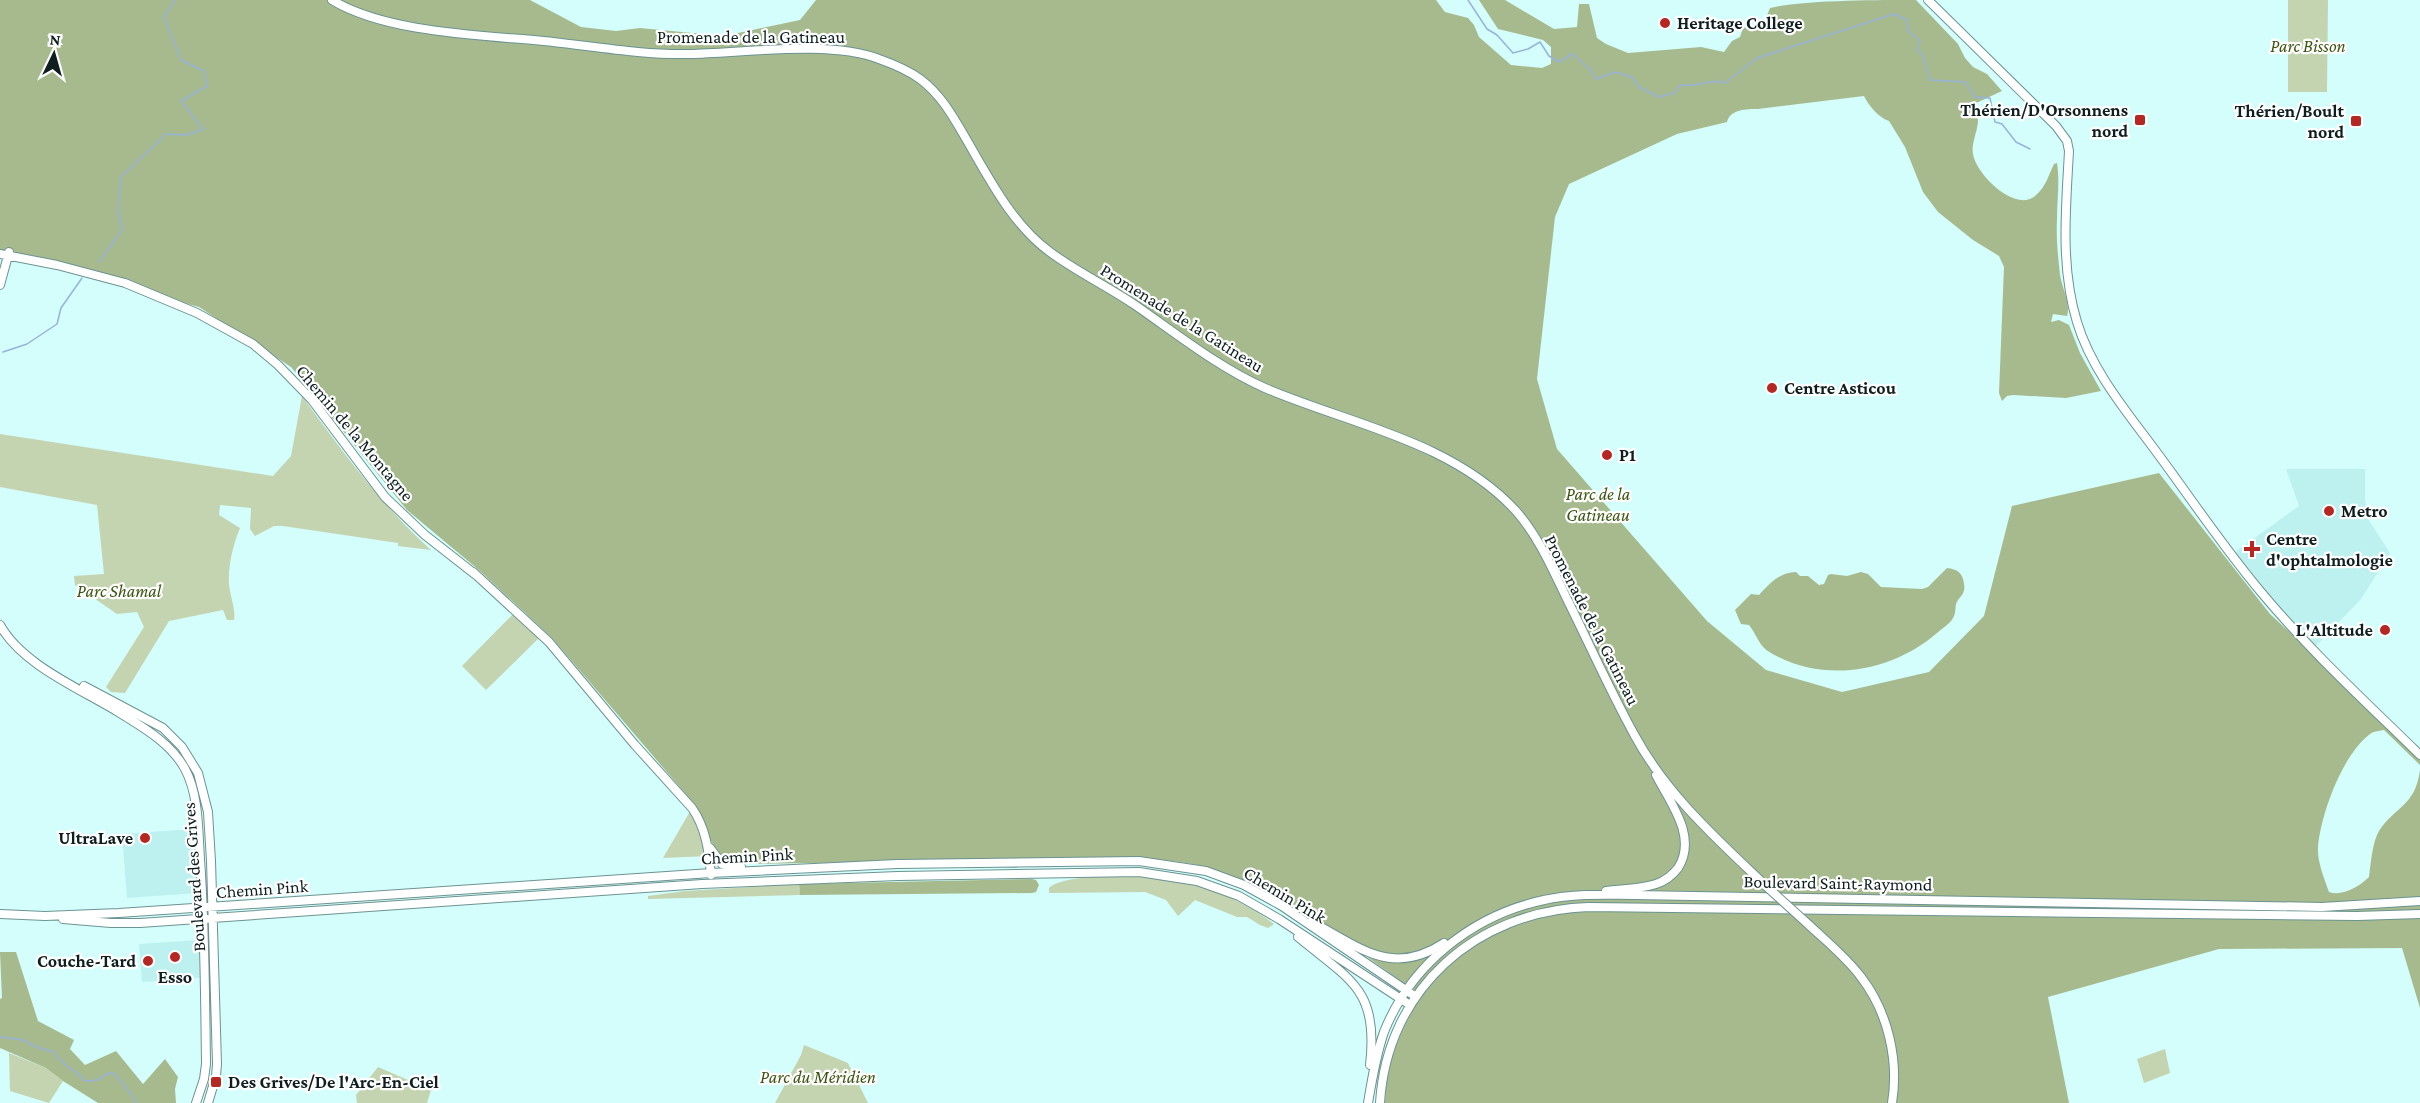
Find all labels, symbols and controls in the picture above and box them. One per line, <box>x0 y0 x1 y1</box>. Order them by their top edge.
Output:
place label: Heritage College <box>1677 13 1803 33</box>
marker: Heritage College <box>1658 16 1672 30</box>
north arrow <box>24 24 84 84</box>
street label: Promenade de la Gatineau <box>657 27 846 47</box>
text: N <box>49 31 62 49</box>
park label: Parc Bisson <box>2270 36 2346 56</box>
place label: Thérien/D'Orsonnens nord <box>1960 100 2128 141</box>
place label: Thérien/Boult nord <box>2235 101 2345 142</box>
marker: Thérien/D'Orsonnens nord <box>2133 113 2147 127</box>
marker: Thérien/Boult nord <box>2349 114 2363 128</box>
street label: Promenade de la Gatineau <box>1097 260 1267 377</box>
street label: Chemin de la Montagne <box>292 361 418 505</box>
place label: Centre Asticou <box>1784 378 1897 398</box>
marker: Centre Asticou <box>1765 381 1779 395</box>
place label: P1 <box>1619 445 1636 465</box>
marker: P1 <box>1600 448 1614 462</box>
park label: Parc de la Gatineau <box>1566 484 1631 525</box>
place label: Metro <box>2341 501 2388 521</box>
marker: Metro <box>2322 504 2336 518</box>
place label: Centre d'ophtalmologie <box>2266 529 2393 570</box>
street label: Promenade de la Gatineau <box>1540 532 1644 709</box>
marker: Centre d'ophtalmologie <box>2243 540 2261 558</box>
park label: Parc Shamal <box>77 581 162 601</box>
place label: L'Altitude <box>2296 620 2373 640</box>
marker: L'Altitude <box>2378 623 2392 637</box>
street label: Boulevard des Grives <box>179 802 209 952</box>
place label: UltraLave <box>58 828 133 848</box>
marker: UltraLave <box>138 831 152 845</box>
street label: Chemin Pink <box>700 844 794 868</box>
street label: Chemin Pink <box>1240 863 1330 928</box>
street label: Boulevard Saint-Raymond <box>1743 871 1933 895</box>
street label: Chemin Pink <box>215 876 309 902</box>
marker: Esso <box>168 950 182 964</box>
place label: Couche-Tard <box>37 951 136 971</box>
marker: Couche-Tard <box>141 954 155 968</box>
place label: Esso <box>158 967 192 987</box>
park label: Parc du Méridien <box>760 1067 876 1087</box>
place label: Des Grives/De l'Arc-En-Ciel <box>228 1072 439 1092</box>
marker: Des Grives/De l'Arc-En-Ciel <box>209 1075 223 1089</box>

